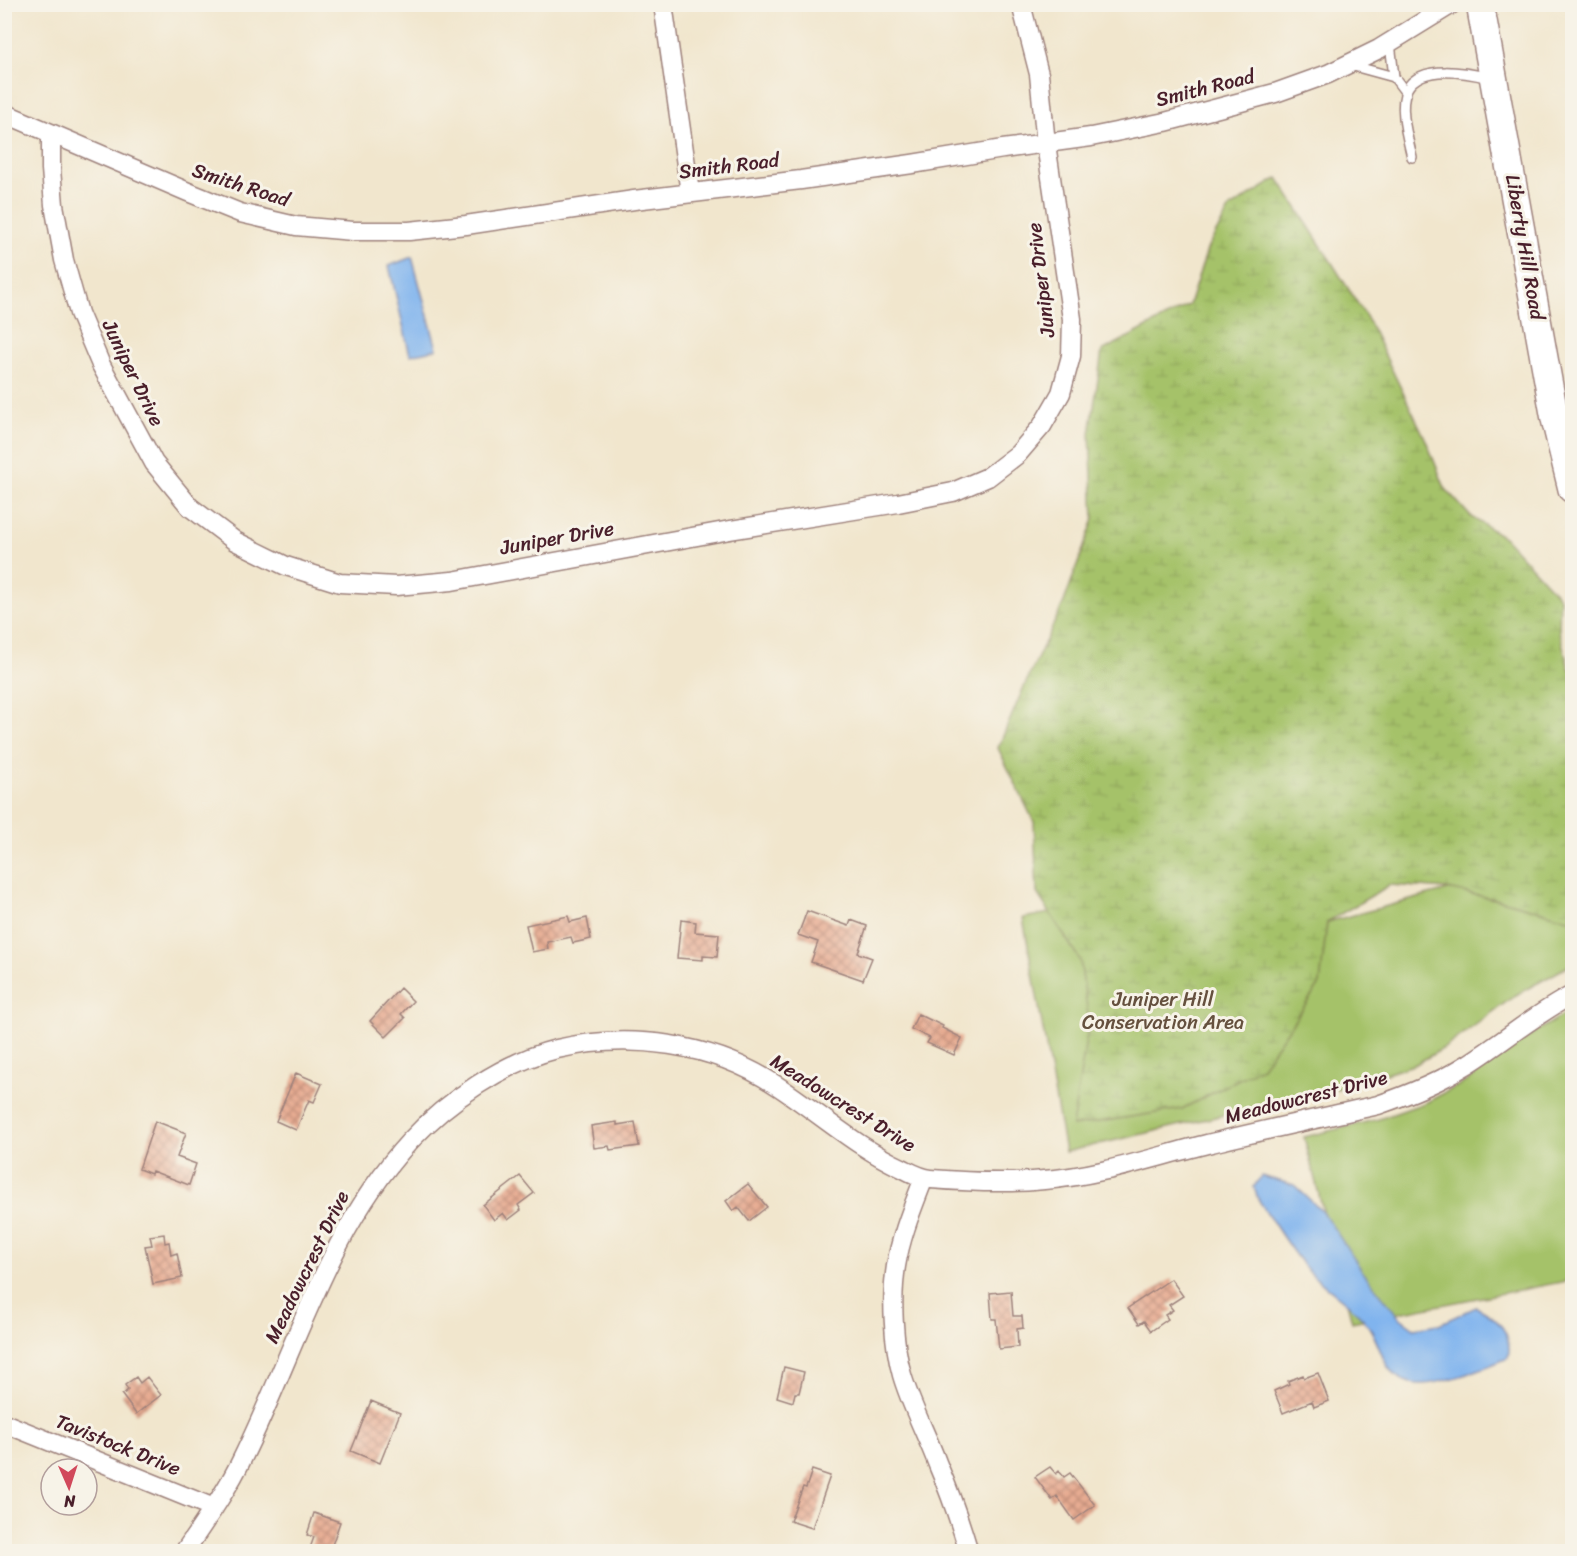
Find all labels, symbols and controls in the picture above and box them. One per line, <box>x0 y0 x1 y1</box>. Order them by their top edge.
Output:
street label: Smith Road <box>1152 58 1260 117</box>
street label: Smith Road <box>677 142 783 190</box>
street label: Smith Road <box>188 153 296 218</box>
street label: Liberty Hill Road <box>1495 172 1555 324</box>
street label: Juniper Drive <box>1017 221 1066 340</box>
street label: Juniper Drive <box>92 313 174 432</box>
street label: Juniper Drive <box>496 511 617 565</box>
park label: Juniper Hill Conservation Area <box>1082 982 1244 1040</box>
street label: Meadowcrest Drive <box>763 1044 923 1162</box>
street label: Meadowcrest Drive <box>1221 1060 1391 1134</box>
street label: Meadowcrest Drive <box>255 1184 359 1349</box>
street label: Tavistock Drive <box>50 1404 186 1486</box>
north arrow <box>39 1457 99 1517</box>
text: N <box>63 1487 77 1516</box>

